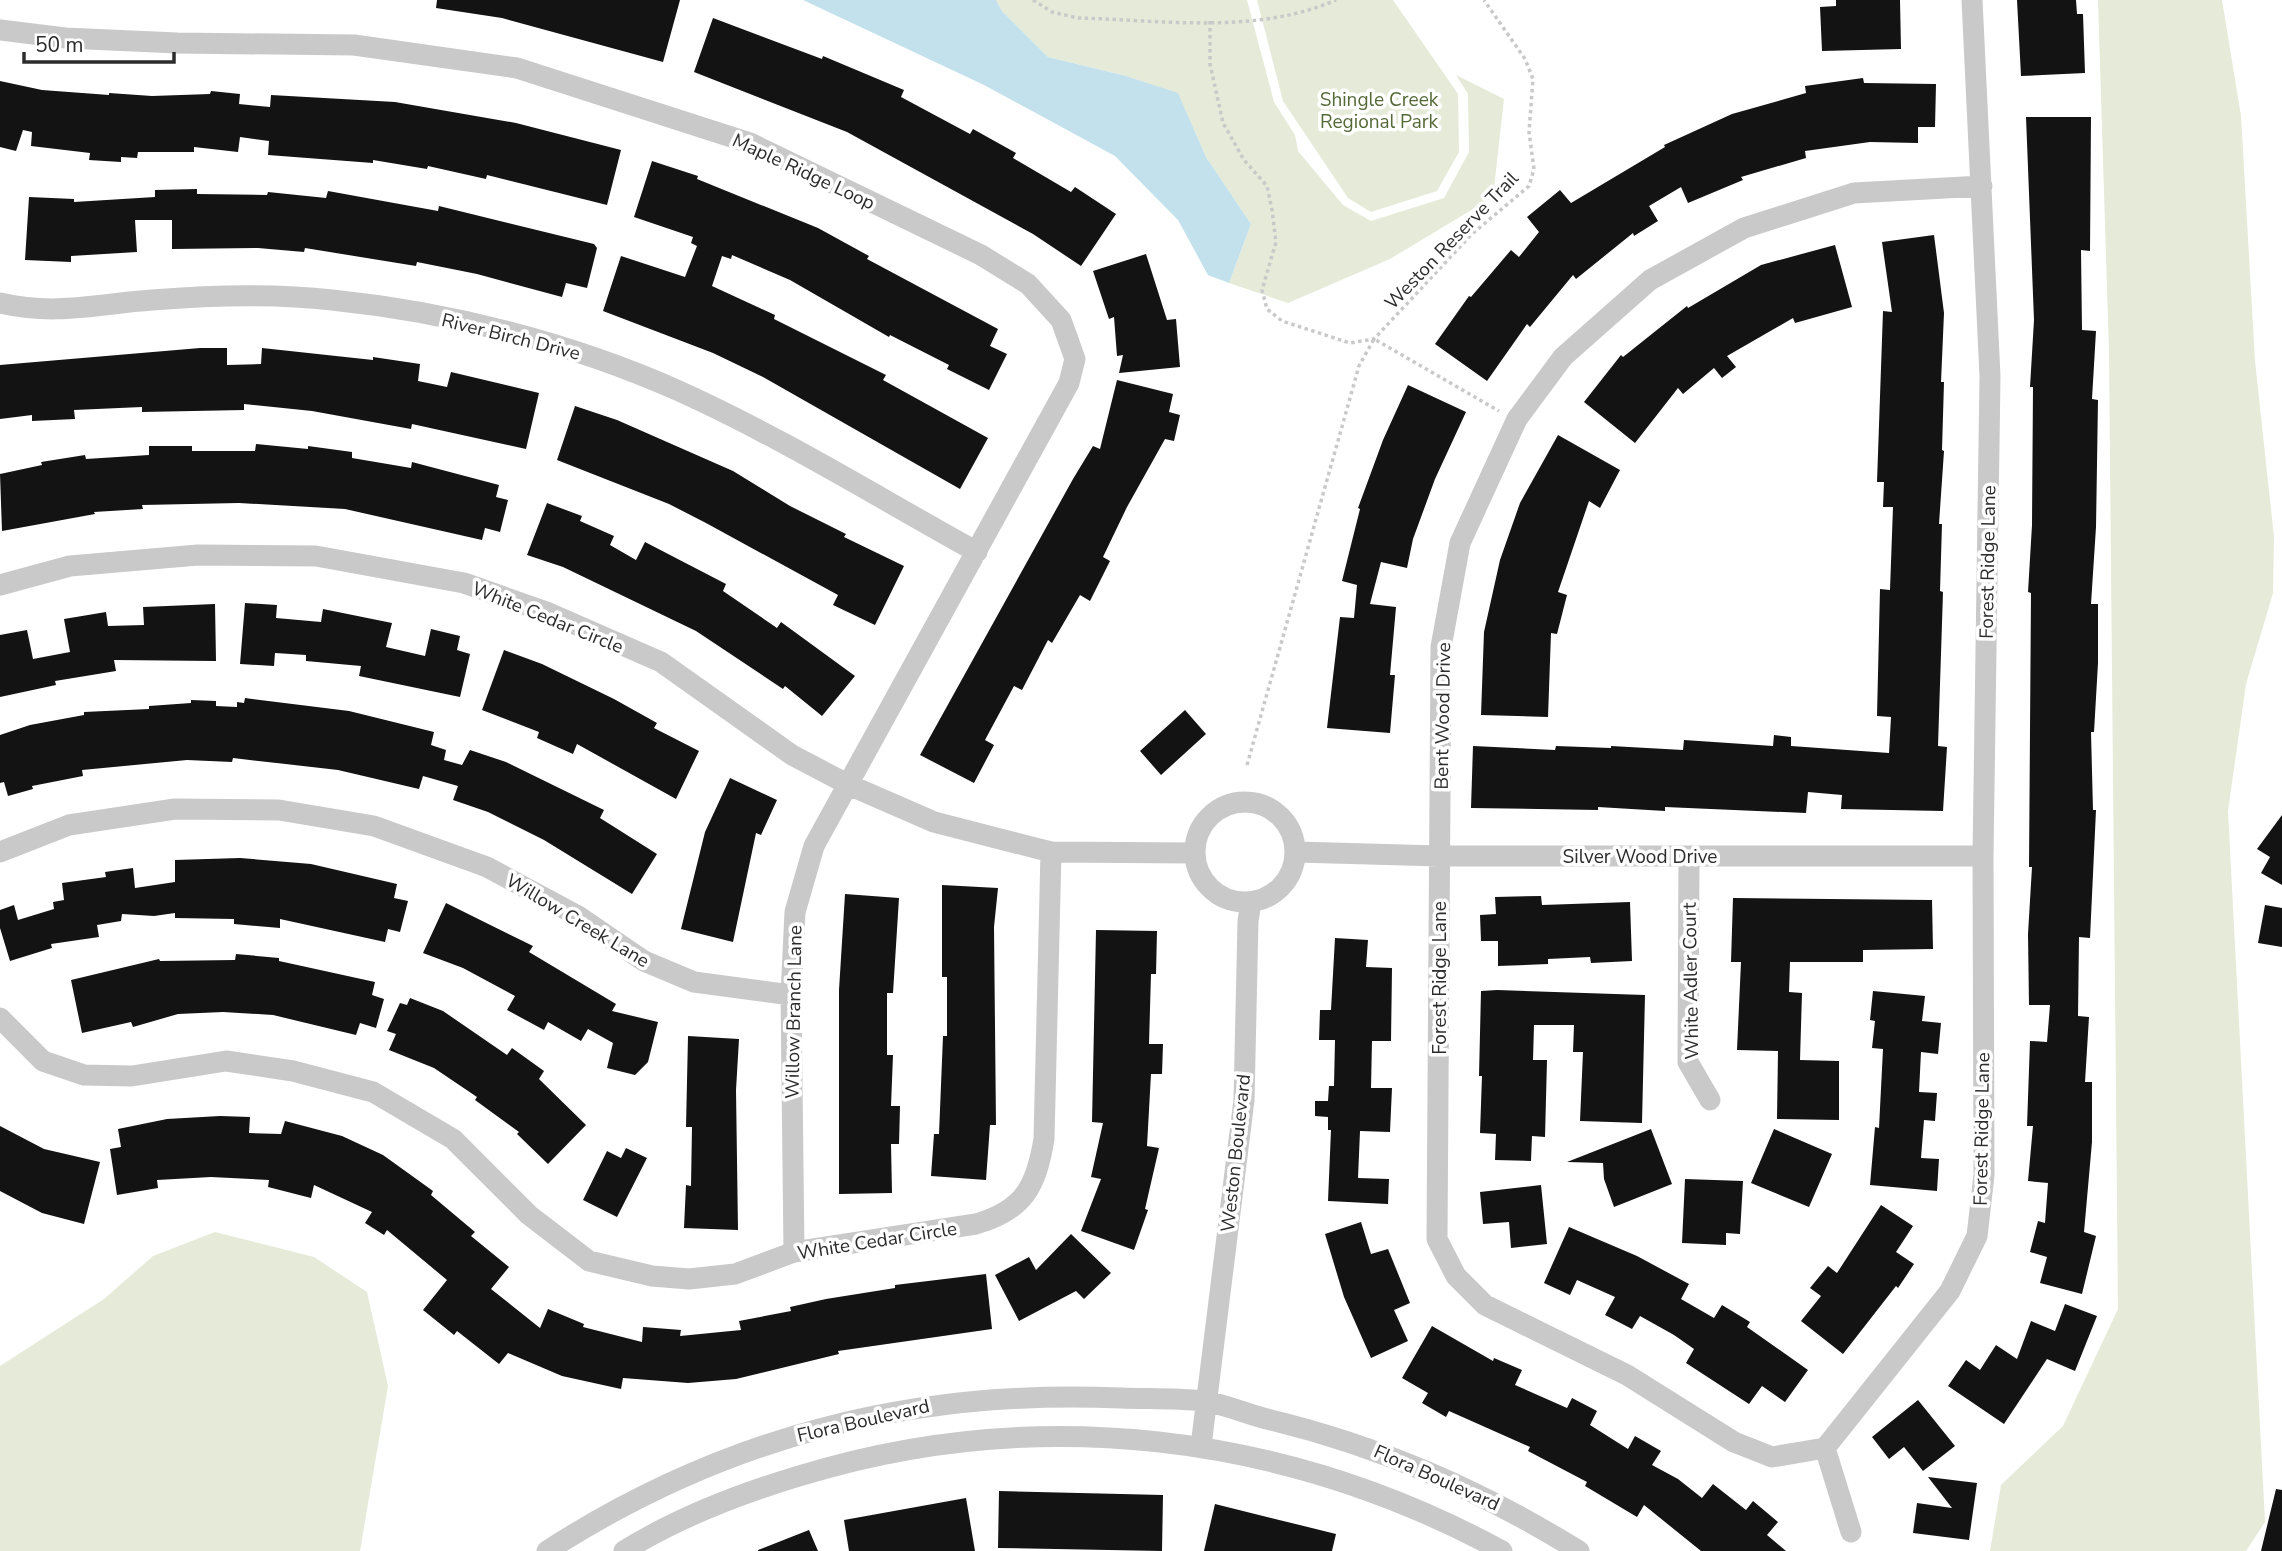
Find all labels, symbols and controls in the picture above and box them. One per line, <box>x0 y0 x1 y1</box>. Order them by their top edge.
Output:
scale bar <box>24 21 175 65</box>
text: 50 m <box>35 31 84 59</box>
park label: Shingle Creek Regional Park <box>1320 87 1439 135</box>
street label: Maple Ridge Loop <box>728 127 879 216</box>
street label: Weston Reserve Trail <box>1379 166 1525 315</box>
street label: River Birch Drive <box>439 307 583 367</box>
street label: Forest Ridge Lane <box>1974 485 2002 639</box>
street label: White Cedar Circle <box>468 576 627 660</box>
street label: Bent Wood Drive <box>1429 642 1457 790</box>
street label: Silver Wood Drive <box>1563 844 1717 870</box>
street label: Willow Creek Lane <box>501 868 654 974</box>
street label: Forest Ridge Lane <box>1427 901 1453 1055</box>
street label: White Adler Court <box>1677 902 1705 1060</box>
street label: Willow Branch Lane <box>779 925 809 1099</box>
street label: Forest Ridge Lane <box>1968 1052 1996 1206</box>
street label: Weston Boulevard <box>1215 1073 1257 1233</box>
street label: White Cedar Circle <box>796 1216 959 1266</box>
street label: Flora Boulevard <box>794 1393 932 1449</box>
street label: Flora Boulevard <box>1370 1439 1504 1517</box>

